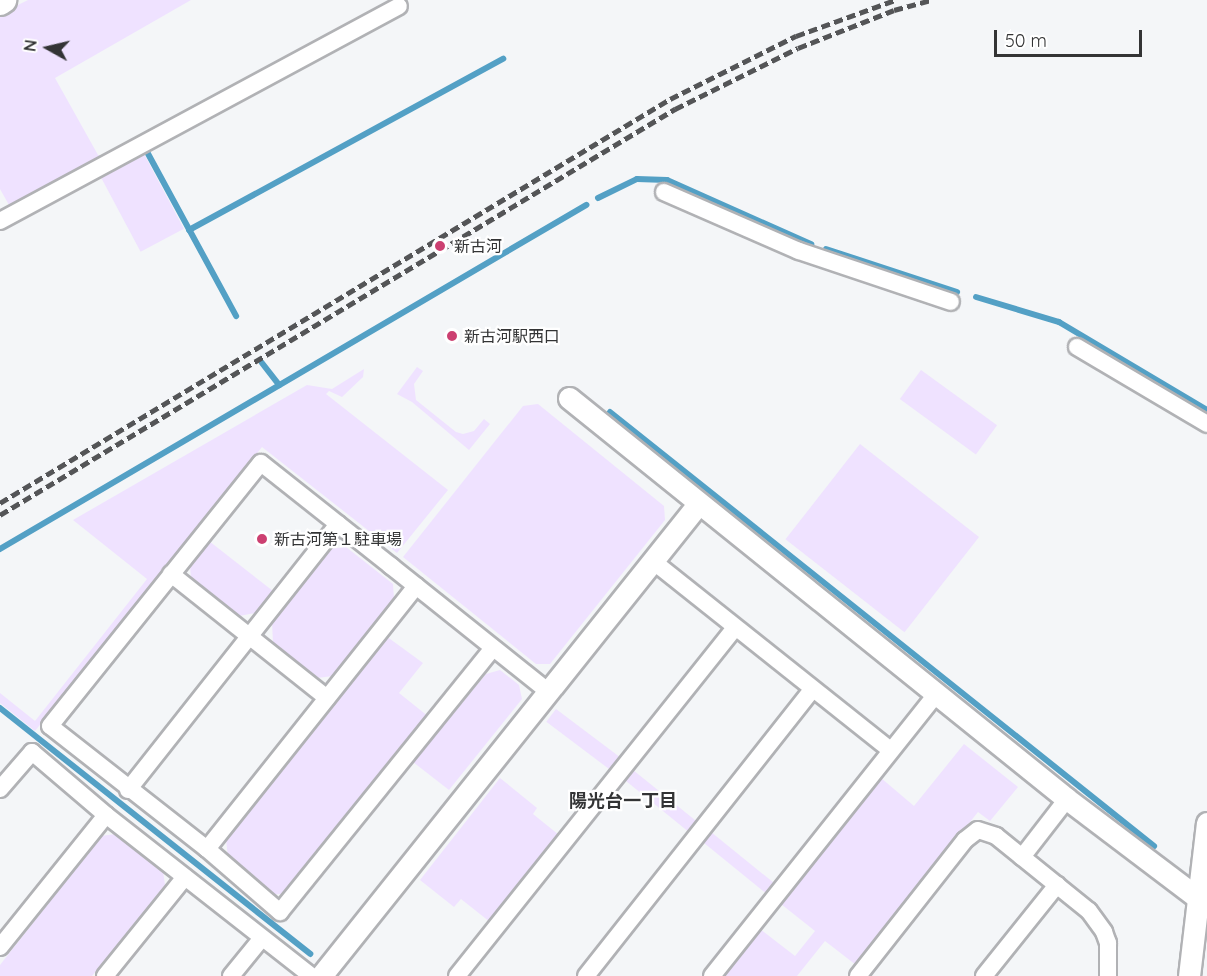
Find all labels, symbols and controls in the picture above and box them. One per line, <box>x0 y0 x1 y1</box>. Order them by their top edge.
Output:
north arrow <box>18 18 78 78</box>
scale bar <box>997 18 1146 56</box>
text: 50 m <box>1005 29 1047 52</box>
text: N <box>19 38 41 53</box>
place label: 新古河 <box>454 236 502 256</box>
marker: 新古河 <box>431 237 449 255</box>
place label: 新古河駅西口 <box>464 326 560 346</box>
marker: 新古河駅西口 <box>445 329 459 343</box>
place label: 新古河第１駐車場 <box>274 529 402 549</box>
marker: 新古河第１駐車場 <box>255 532 269 546</box>
district label: 陽光台一丁目 <box>569 790 677 812</box>

